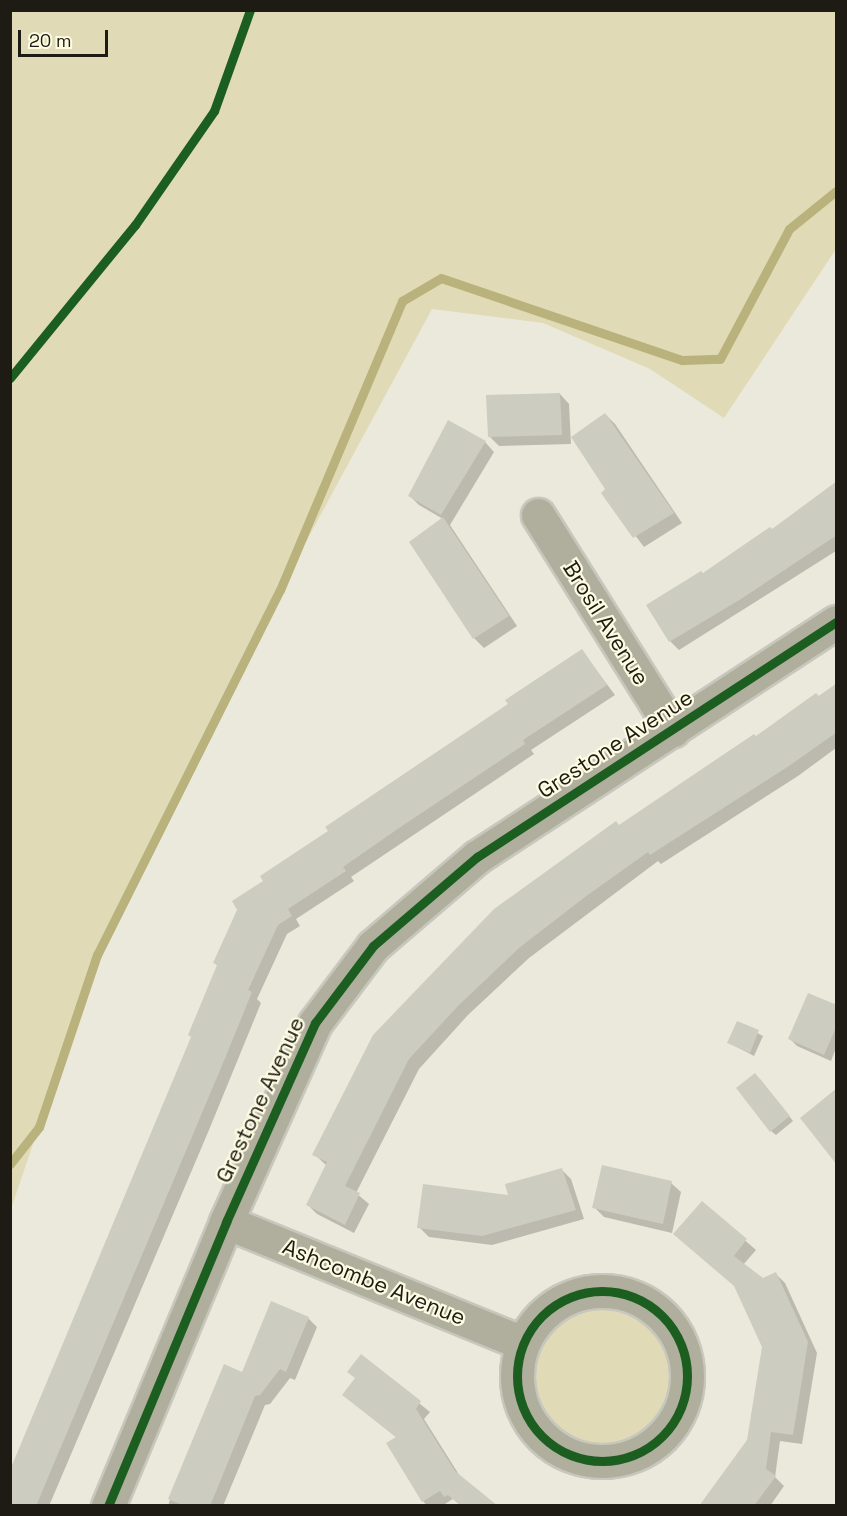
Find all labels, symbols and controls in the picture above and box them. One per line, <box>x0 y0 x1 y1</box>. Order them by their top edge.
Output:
scale bar <box>21 18 111 56</box>
text: 20 m <box>29 29 72 52</box>
street label: Brosil Avenue <box>557 556 655 690</box>
street label: Grestone Avenue <box>532 684 698 804</box>
street label: Grestone Avenue <box>210 1013 310 1187</box>
street label: Ashcombe Avenue <box>279 1233 469 1331</box>

